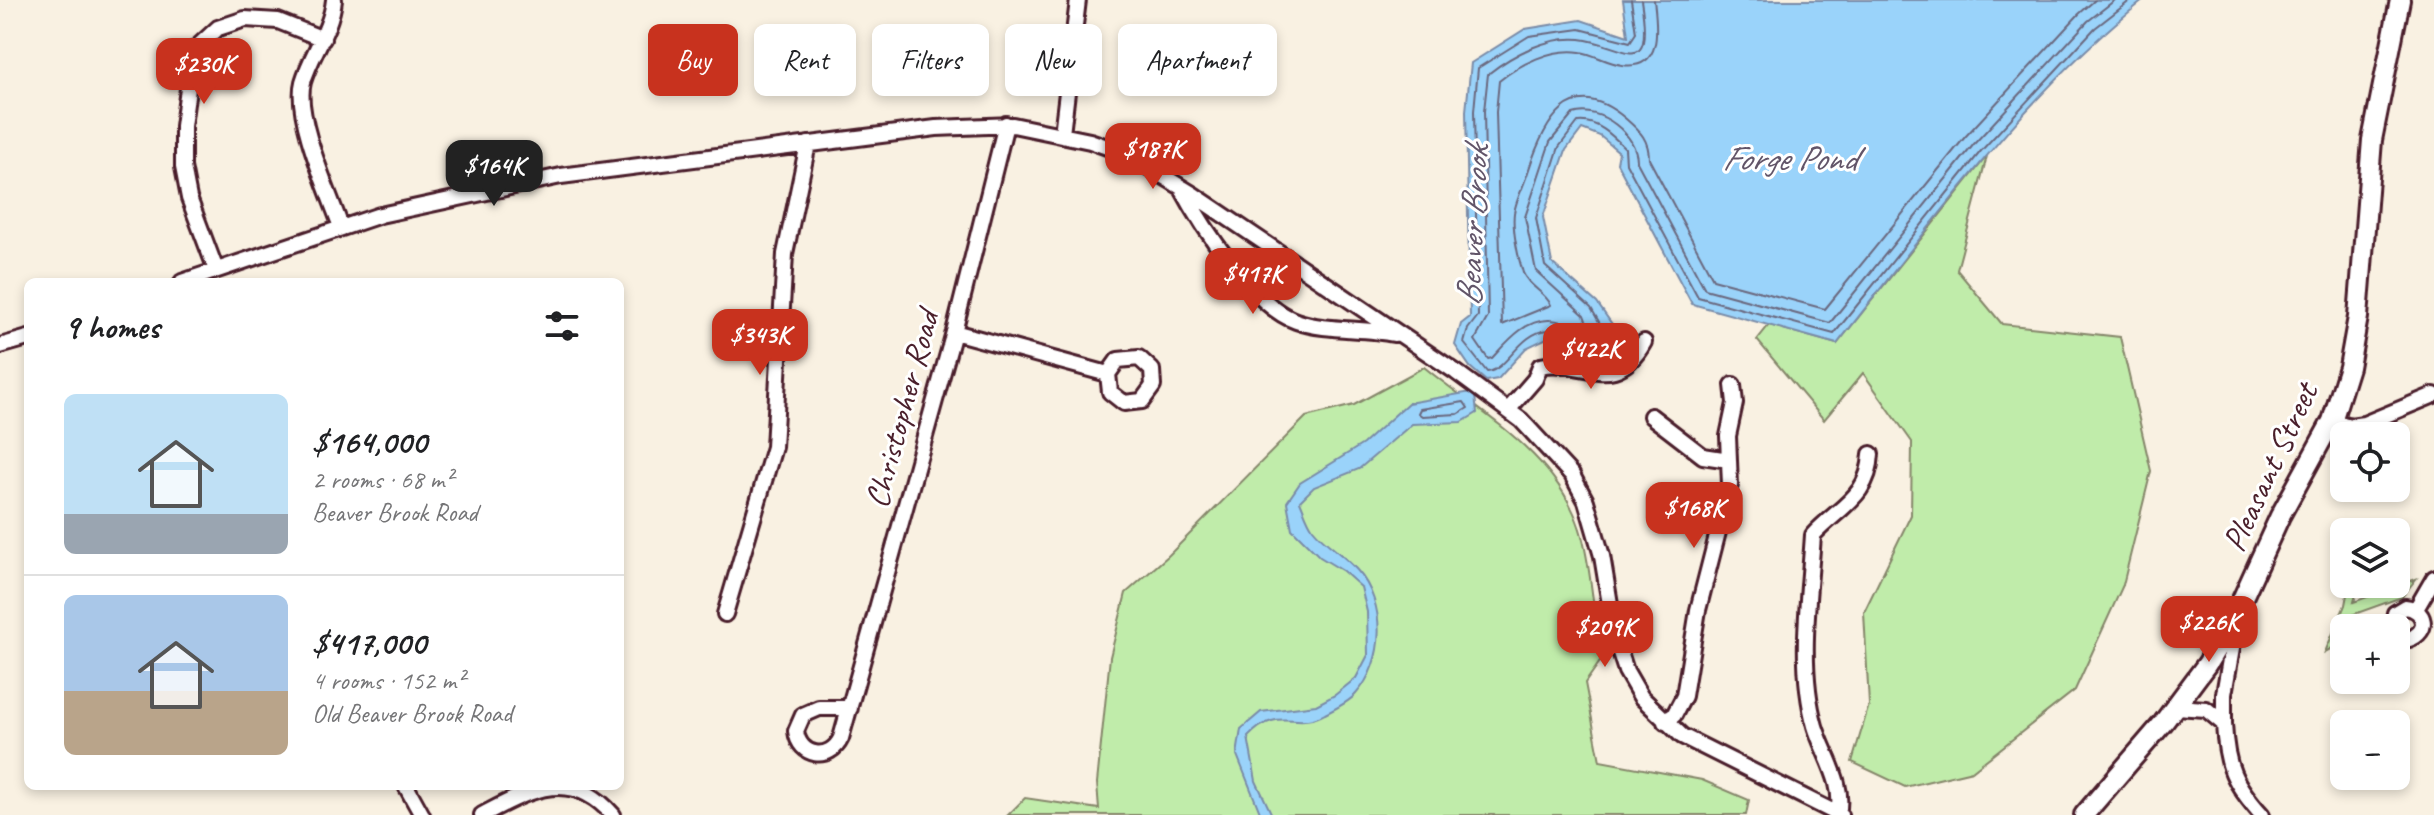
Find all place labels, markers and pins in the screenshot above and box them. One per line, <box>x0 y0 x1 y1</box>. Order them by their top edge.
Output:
pin: $230K <box>148 38 260 106</box>
pin: $187K <box>1097 123 1209 191</box>
pin: $164K <box>438 140 550 208</box>
pin: $417K <box>1197 248 1309 316</box>
pin: $343K <box>704 309 816 377</box>
pin: $422K <box>1535 323 1647 391</box>
pin: $168K <box>1638 482 1750 550</box>
pin: $226K <box>2153 596 2265 664</box>
pin: $209K <box>1549 601 1661 669</box>

